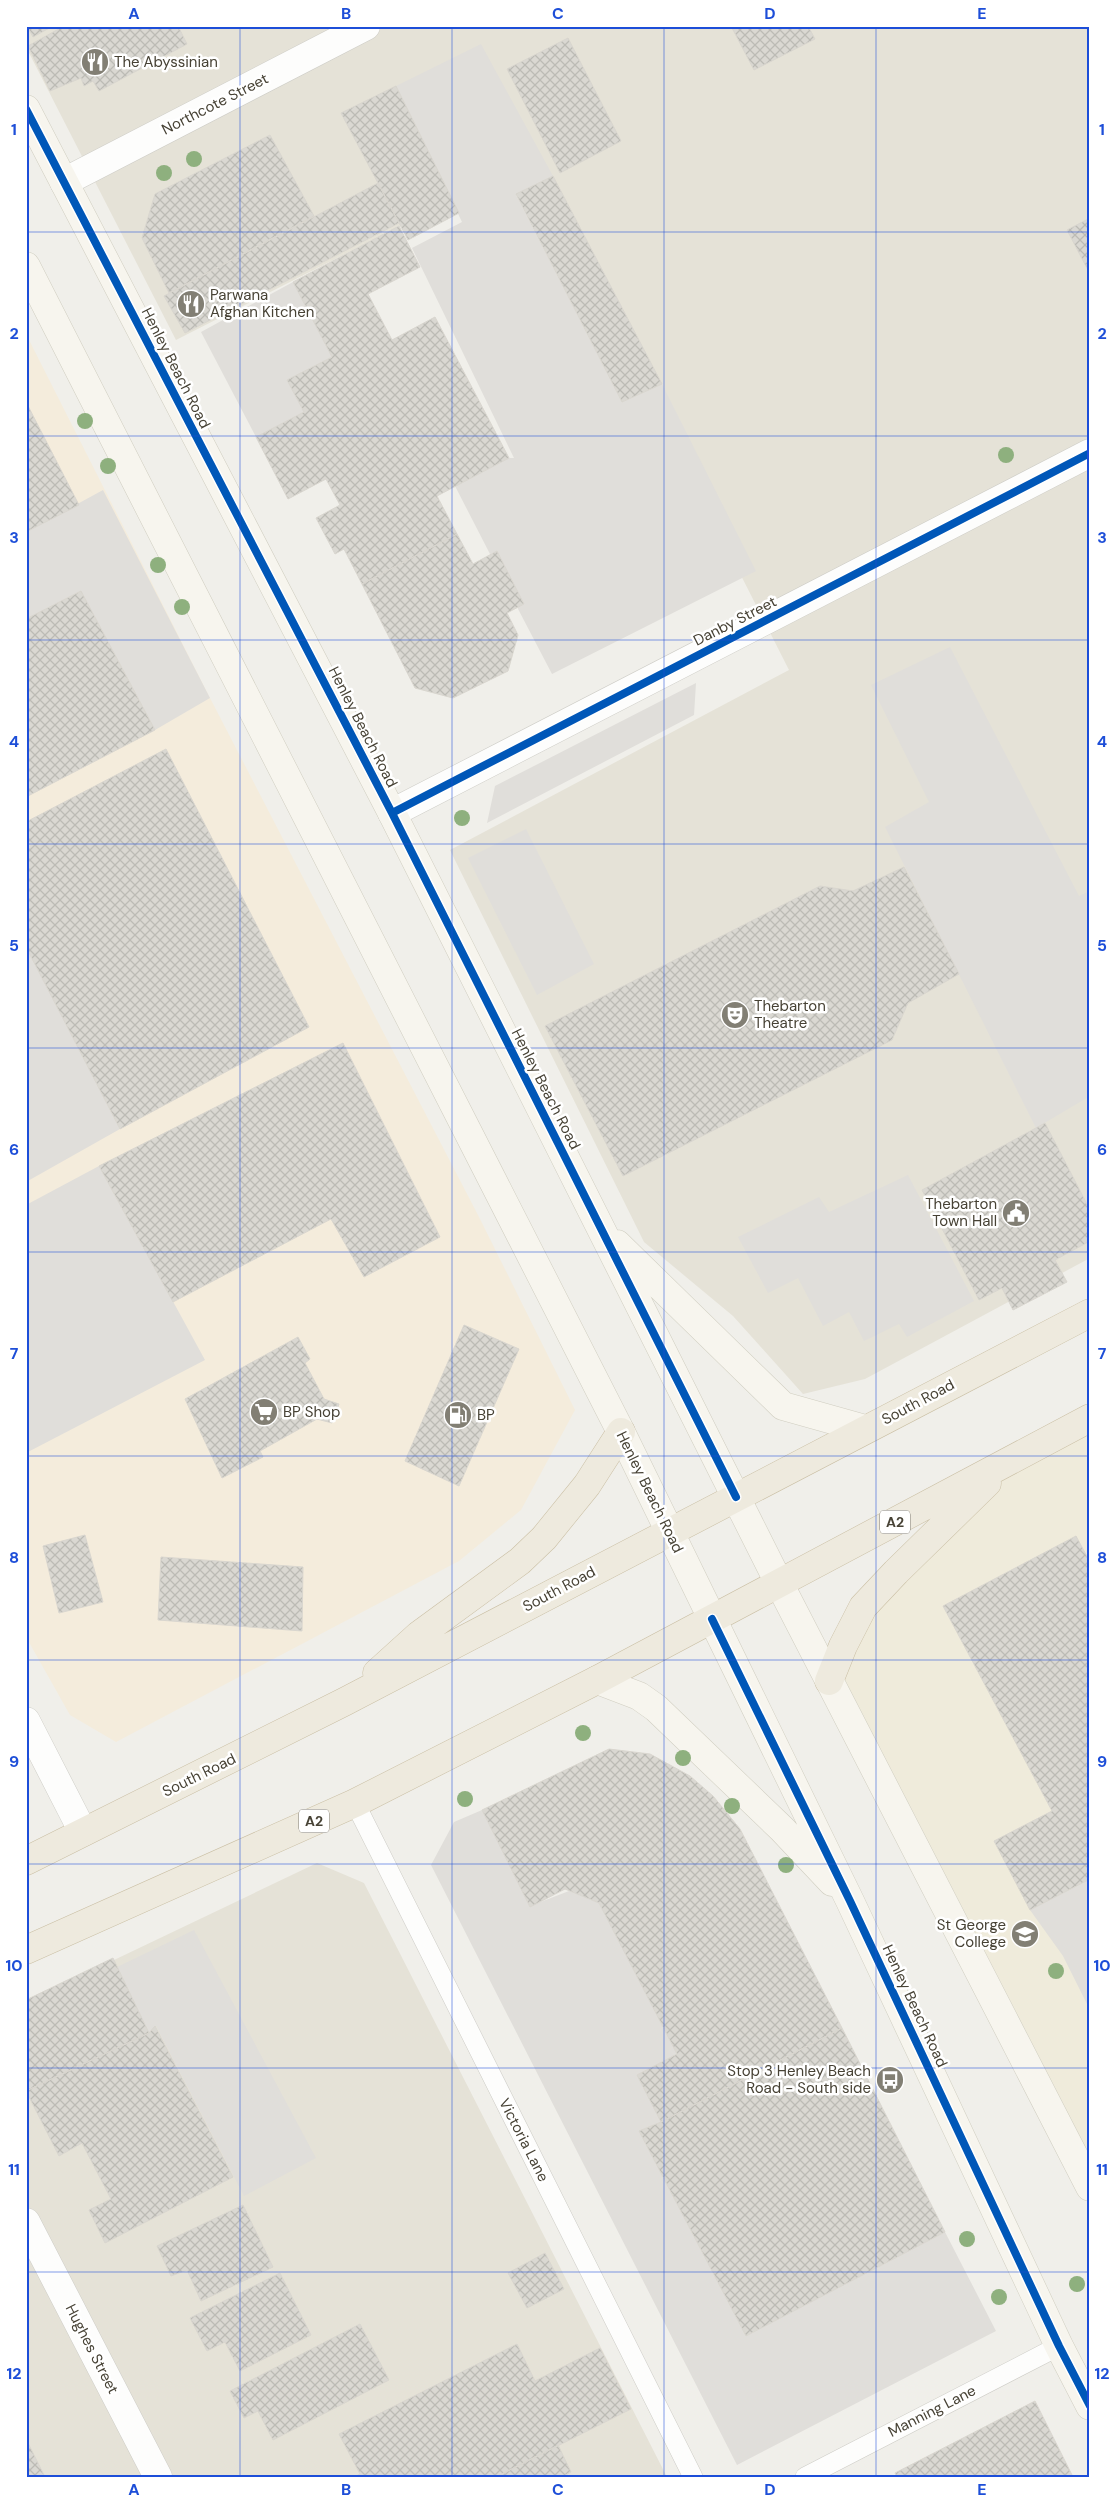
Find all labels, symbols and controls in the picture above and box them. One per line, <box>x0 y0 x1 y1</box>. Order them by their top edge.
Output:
text: A <box>128 3 140 24</box>
text: B <box>341 3 351 24</box>
text: C <box>552 3 564 24</box>
text: D <box>764 3 776 24</box>
text: E <box>977 3 987 24</box>
restaurant icon: The Abyssinian <box>80 47 110 77</box>
place label: The Abyssinian <box>114 52 218 72</box>
street label: Northcote Street <box>158 68 272 140</box>
text: 1 <box>11 119 17 140</box>
text: 1 <box>1099 119 1105 140</box>
place label: Parwana Afghan Kitchen <box>210 285 314 322</box>
restaurant icon: Parwana Afghan Kitchen <box>176 289 206 319</box>
street label: Henley Beach Road <box>137 304 215 432</box>
text: 2 <box>9 323 19 344</box>
text: 2 <box>1097 323 1107 344</box>
text: 3 <box>9 527 19 548</box>
text: 3 <box>1097 527 1107 548</box>
street label: Danby Street <box>690 591 780 651</box>
street label: Henley Beach Road <box>324 663 402 791</box>
text: 4 <box>9 731 19 752</box>
text: 4 <box>1097 731 1107 752</box>
text: 5 <box>9 935 19 956</box>
text: 5 <box>1097 935 1107 956</box>
place label: Thebarton Theatre <box>754 996 826 1033</box>
theatre icon: Thebarton Theatre <box>720 1000 750 1030</box>
street label: Henley Beach Road <box>507 1025 585 1153</box>
text: 6 <box>9 1139 19 1160</box>
text: 6 <box>1097 1139 1107 1160</box>
place label: Thebarton Town Hall <box>925 1194 997 1231</box>
public building icon: Thebarton Town Hall <box>1001 1198 1031 1228</box>
text: 7 <box>10 1343 19 1364</box>
text: 7 <box>1098 1343 1107 1364</box>
street label: South Road <box>878 1374 958 1430</box>
supermarket icon: BP Shop <box>249 1397 279 1427</box>
fuel station icon: BP <box>443 1400 473 1430</box>
place label: BP Shop <box>283 1402 340 1422</box>
place label: BP <box>477 1405 495 1425</box>
street label: Henley Beach Road <box>612 1428 688 1556</box>
road number: A2 <box>880 1510 910 1534</box>
text: 8 <box>9 1547 19 1568</box>
text: 8 <box>1097 1547 1107 1568</box>
street label: South Road <box>519 1561 599 1617</box>
street label: South Road <box>159 1749 239 1801</box>
text: 9 <box>9 1751 19 1772</box>
text: 9 <box>1097 1751 1107 1772</box>
road number: A2 <box>299 1810 329 1832</box>
place label: St George College <box>937 1915 1006 1952</box>
school or university icon: St George College <box>1010 1919 1040 1949</box>
street label: Henley Beach Road <box>878 1941 952 2071</box>
text: 10 <box>5 1955 23 1976</box>
text: 10 <box>1093 1955 1111 1976</box>
place label: Stop 3 Henley Beach Road - South side <box>727 2061 871 2098</box>
bus stop icon: Stop 3 Henley Beach Road - South side <box>875 2065 905 2095</box>
street label: Victoria Lane <box>494 2095 554 2185</box>
text: 11 <box>8 2159 20 2180</box>
text: 11 <box>1096 2159 1108 2180</box>
street label: Hughes Street <box>61 2301 123 2397</box>
text: 12 <box>6 2363 22 2384</box>
text: 12 <box>1094 2363 1110 2384</box>
street label: Manning Lane <box>885 2380 979 2442</box>
text: A <box>128 2479 140 2500</box>
text: B <box>341 2479 351 2500</box>
text: C <box>552 2479 564 2500</box>
text: D <box>764 2479 776 2500</box>
text: E <box>977 2479 987 2500</box>

